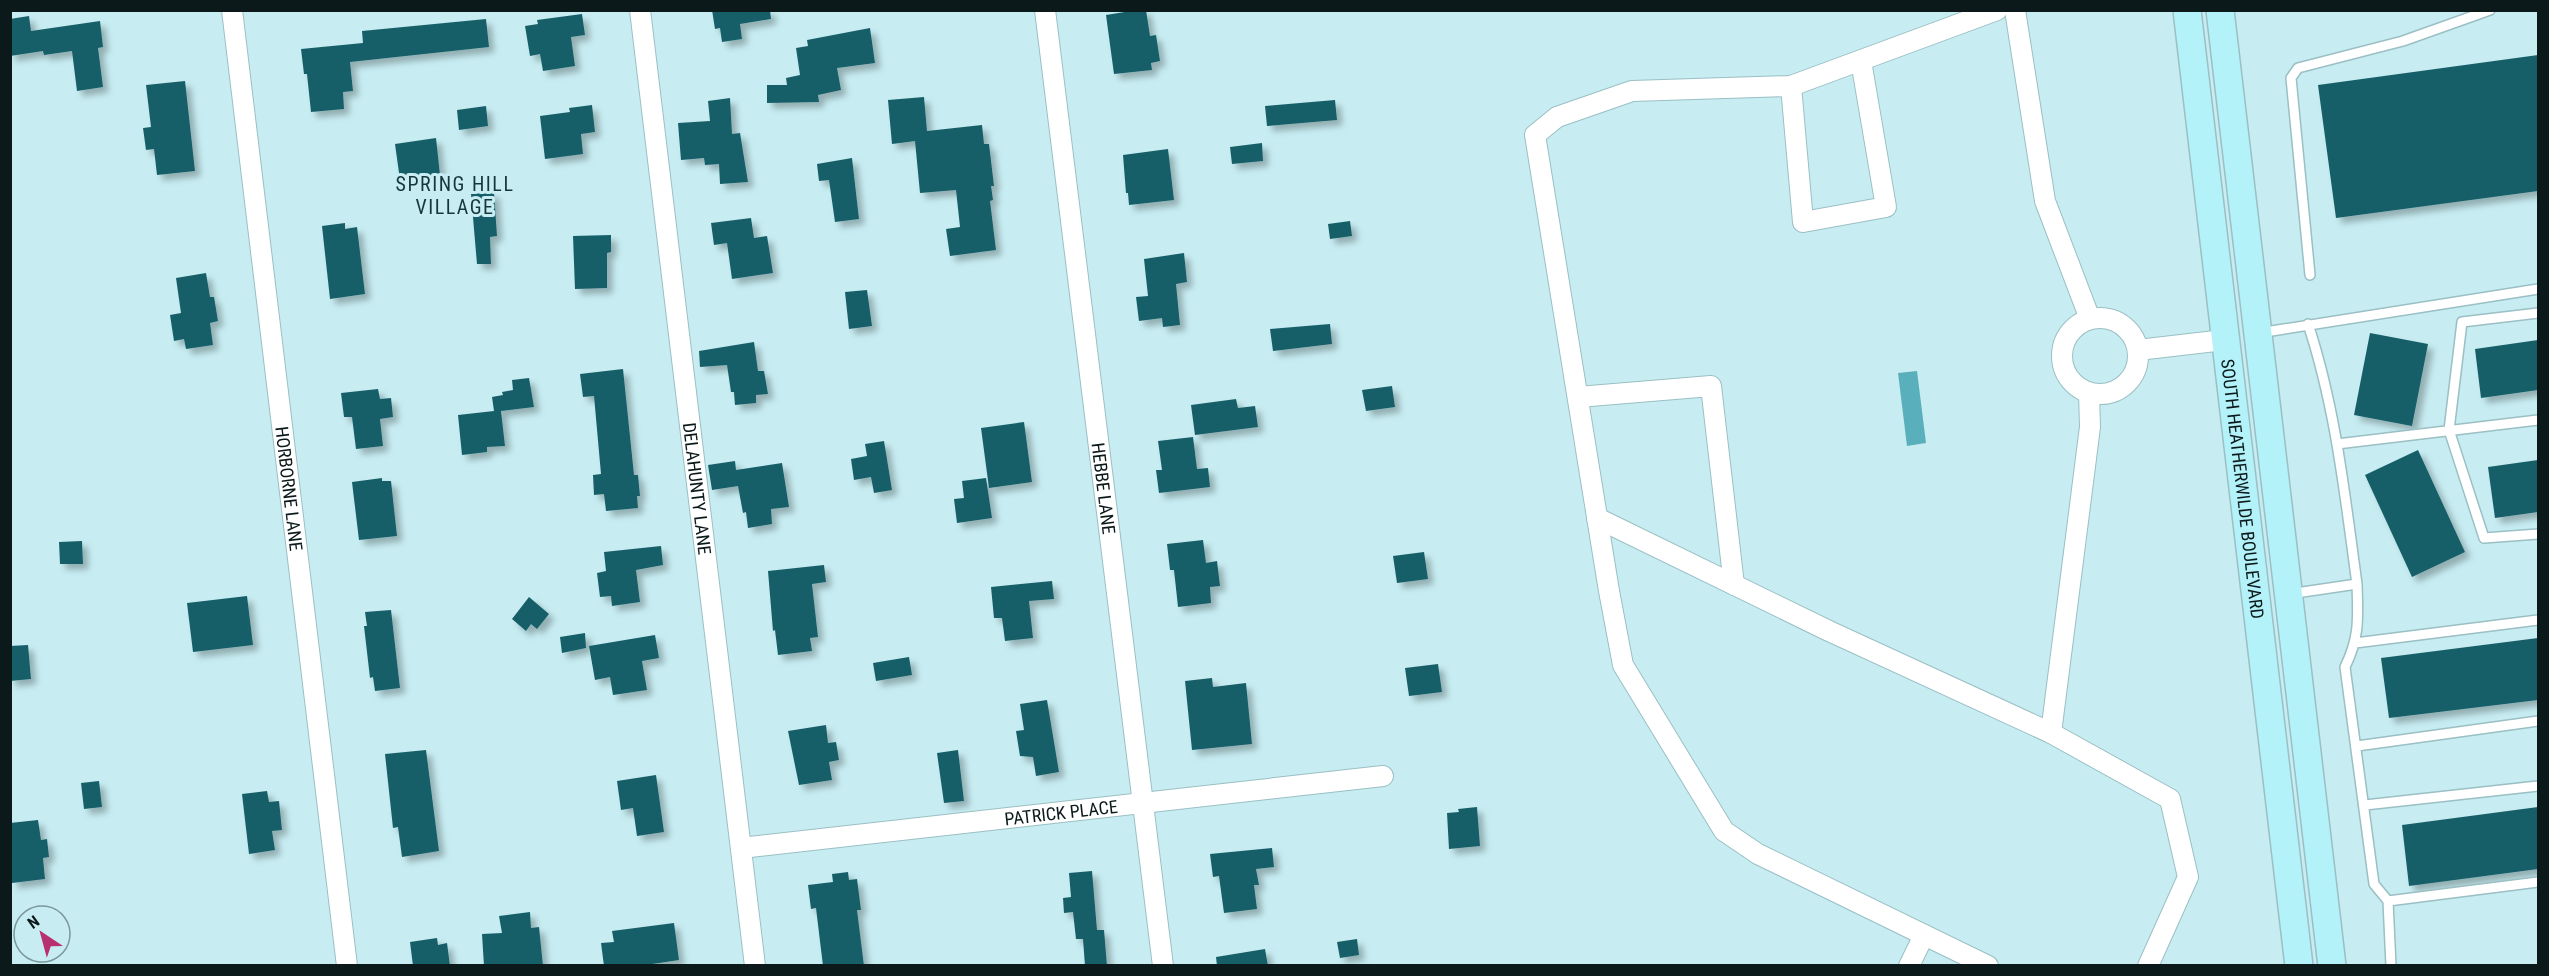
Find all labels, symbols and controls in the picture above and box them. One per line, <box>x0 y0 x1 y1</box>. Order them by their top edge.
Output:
district label: SPRING HILL VILLAGE <box>396 172 514 219</box>
street label: SOUTH HEATHERWILDE BOULEVARD <box>2217 358 2269 620</box>
street label: DELAHUNTY LANE <box>679 421 716 556</box>
street label: HORBORNE LANE <box>272 425 307 552</box>
street label: HEBBE LANE <box>1088 441 1120 535</box>
street label: PATRICK PLACE <box>1003 795 1119 829</box>
north arrow <box>12 904 72 964</box>
text: N <box>24 912 43 933</box>

